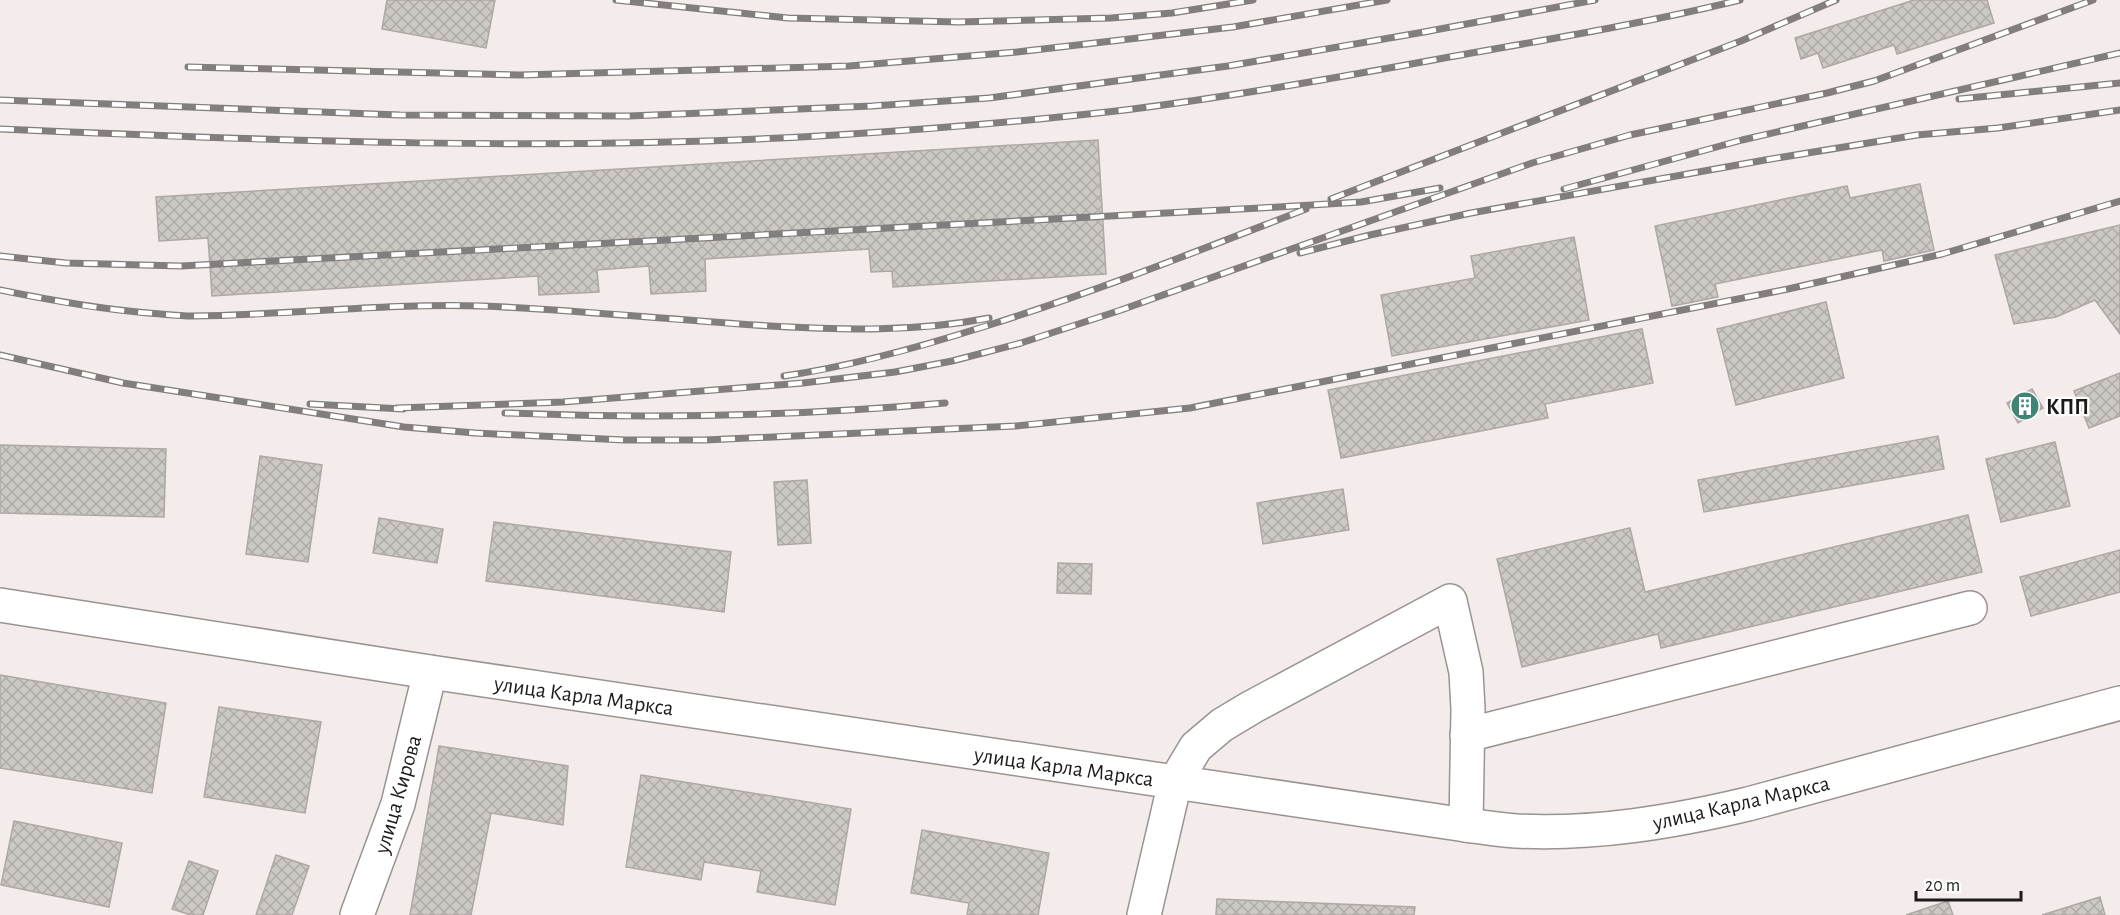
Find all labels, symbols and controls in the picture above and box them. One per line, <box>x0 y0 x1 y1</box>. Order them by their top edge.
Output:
building icon: КПП <box>2009 390 2041 422</box>
place label: КПП <box>2046 396 2089 418</box>
street label: улица Карла Маркса <box>492 672 675 719</box>
street label: улица Кирова <box>370 733 425 857</box>
street label: улица Карла Маркса <box>972 743 1155 790</box>
street label: улица Карла Маркса <box>1650 772 1832 834</box>
scale bar <box>1916 864 2021 902</box>
text: 20 m <box>1925 877 1960 895</box>

